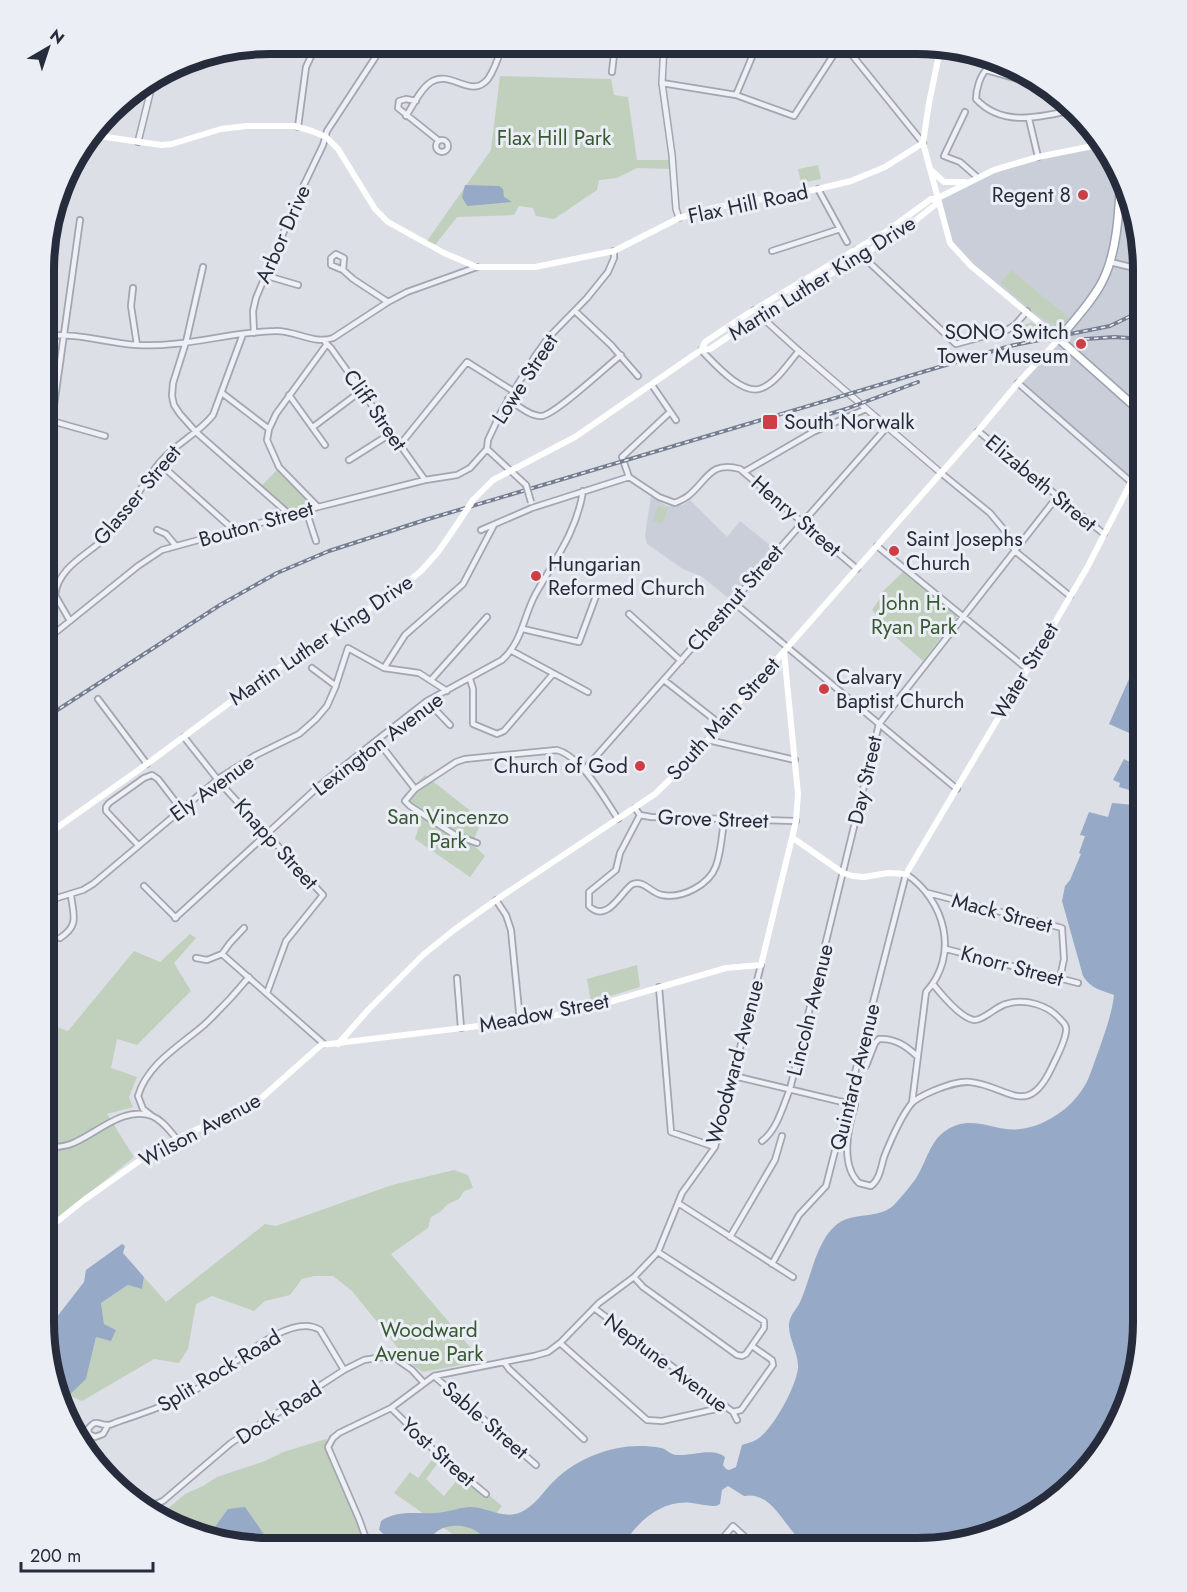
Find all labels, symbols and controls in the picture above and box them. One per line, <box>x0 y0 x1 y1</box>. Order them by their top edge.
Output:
north arrow <box>18 18 78 78</box>
text: N <box>45 24 69 50</box>
park label: Flax Hill Park <box>497 123 612 153</box>
street label: Flax Hill Road <box>685 177 811 231</box>
street label: Arbor Drive <box>248 180 318 288</box>
place label: Regent 8 <box>992 180 1071 210</box>
marker: Regent 8 <box>1076 188 1090 202</box>
street label: Martin Luther King Drive <box>723 208 922 348</box>
place label: SONO Switch Tower Museum <box>937 317 1069 371</box>
street label: Lowe Street <box>485 328 565 430</box>
marker: SONO Switch Tower Museum <box>1074 337 1088 351</box>
street label: Cliff Street <box>336 363 414 457</box>
place label: South Norwalk <box>784 407 915 437</box>
marker: South Norwalk <box>761 413 779 431</box>
street label: Elizabeth Street <box>979 428 1103 538</box>
street label: Glasser Street <box>86 438 188 552</box>
street label: Henry Street <box>745 468 847 564</box>
street label: Bouton Street <box>195 493 317 555</box>
place label: Saint Josephs Church <box>906 524 1023 578</box>
street label: Chestnut Street <box>680 538 790 658</box>
marker: Saint Josephs Church <box>887 544 901 558</box>
place label: Hungarian Reformed Church <box>548 549 705 603</box>
street label: Martin Luther King Drive <box>223 567 419 713</box>
marker: Hungarian Reformed Church <box>529 569 543 583</box>
park label: John H. Ryan Park <box>871 588 958 642</box>
street label: Water Street <box>984 617 1066 725</box>
street label: South Main Street <box>660 651 786 787</box>
place label: Calvary Baptist Church <box>836 662 964 716</box>
marker: Calvary Baptist Church <box>817 682 831 696</box>
street label: Lexington Avenue <box>306 685 450 803</box>
street label: Day Street <box>840 733 890 827</box>
street label: Ely Avenue <box>164 747 260 829</box>
place label: Church of God <box>494 751 628 781</box>
marker: Church of God <box>633 759 647 773</box>
street label: Knapp Street <box>227 792 325 896</box>
park label: San Vincenzo Park <box>387 802 509 856</box>
street label: Grove Street <box>657 802 769 836</box>
street label: Mack Street <box>948 885 1056 941</box>
street label: Knorr Street <box>957 938 1067 994</box>
street label: Lincoln Avenue <box>779 941 841 1079</box>
street label: Woodward Avenue <box>699 976 771 1148</box>
street label: Meadow Street <box>476 986 612 1040</box>
street label: Quintard Avenue <box>822 1000 888 1153</box>
street label: Wilson Avenue <box>134 1085 266 1175</box>
street label: Neptune Avenue <box>598 1306 735 1420</box>
park label: Woodward Avenue Park <box>374 1315 484 1369</box>
street label: Split Rock Road <box>152 1322 286 1420</box>
street label: Dock Road <box>230 1374 328 1452</box>
street label: Sable Street <box>435 1374 535 1466</box>
street label: Yost Street <box>394 1410 482 1494</box>
scale bar <box>21 1535 153 1573</box>
text: 200 m <box>30 1543 81 1569</box>

